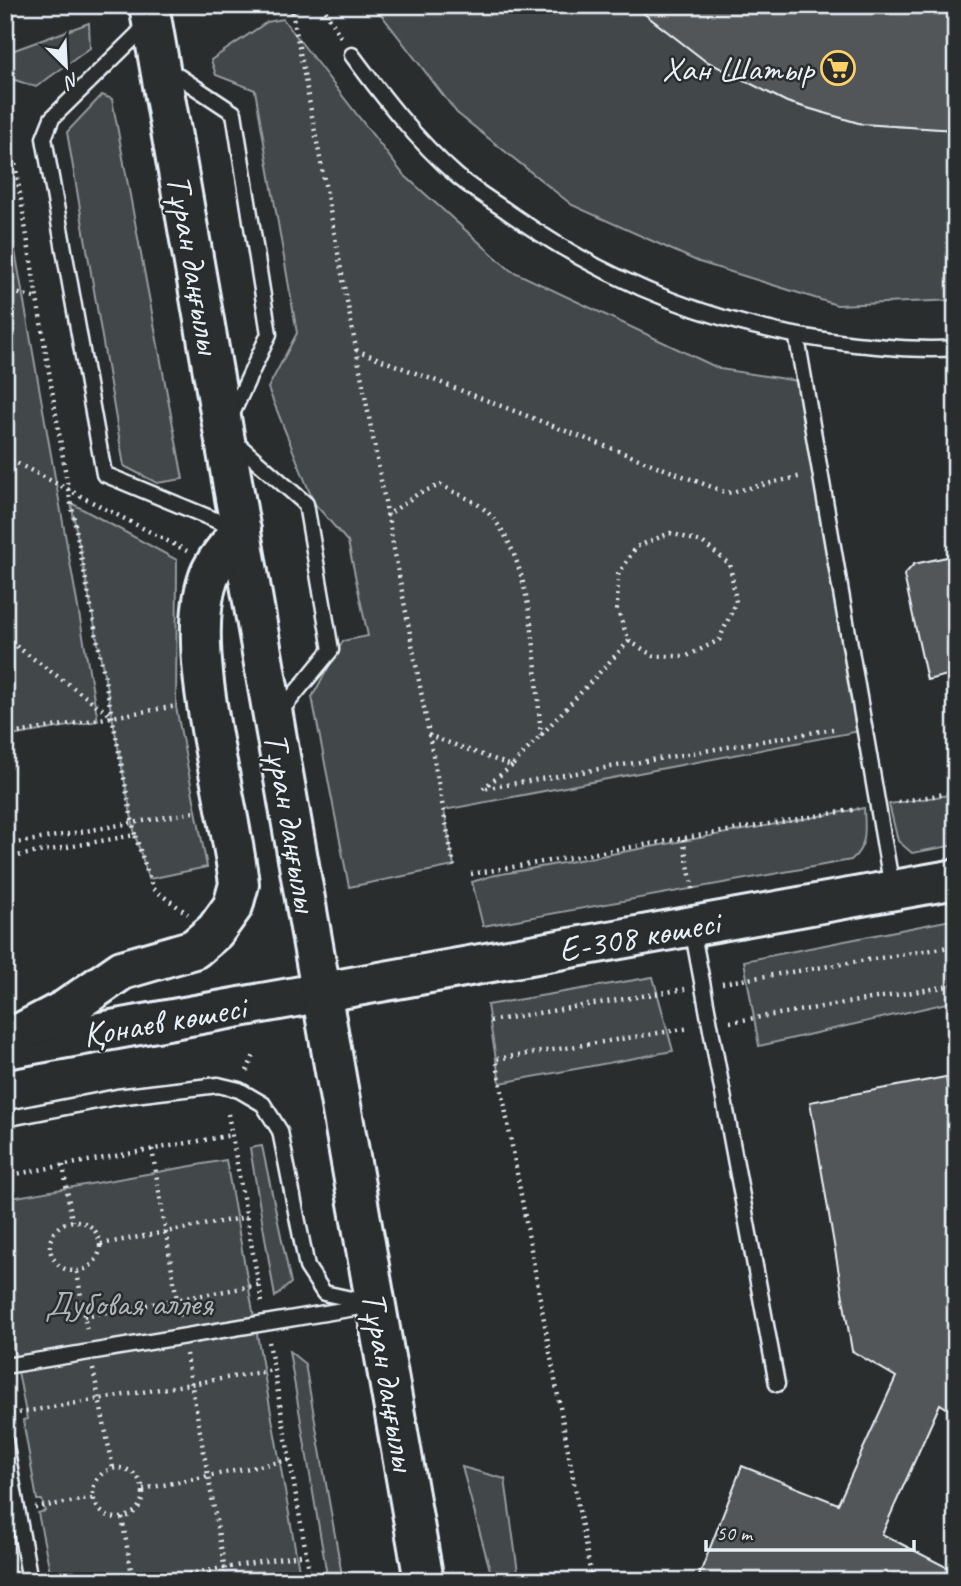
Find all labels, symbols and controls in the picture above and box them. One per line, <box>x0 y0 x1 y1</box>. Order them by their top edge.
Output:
north arrow <box>32 32 102 102</box>
place label: Хан Шатыр <box>662 46 816 91</box>
supermarket icon: Хан Шатыр <box>819 49 857 87</box>
text: N <box>59 67 83 95</box>
street label: Тұран даңғылы <box>156 171 232 359</box>
street label: Тұран даңғылы <box>253 729 329 917</box>
street label: Е-308 көшесі <box>555 899 727 972</box>
street label: Қонаев көшесі <box>79 984 253 1057</box>
park label: Дубовая аллея <box>45 1281 214 1326</box>
street label: Тұран даңғылы <box>351 1288 427 1476</box>
scale bar <box>706 1509 914 1553</box>
text: 50 m <box>716 1520 754 1546</box>

